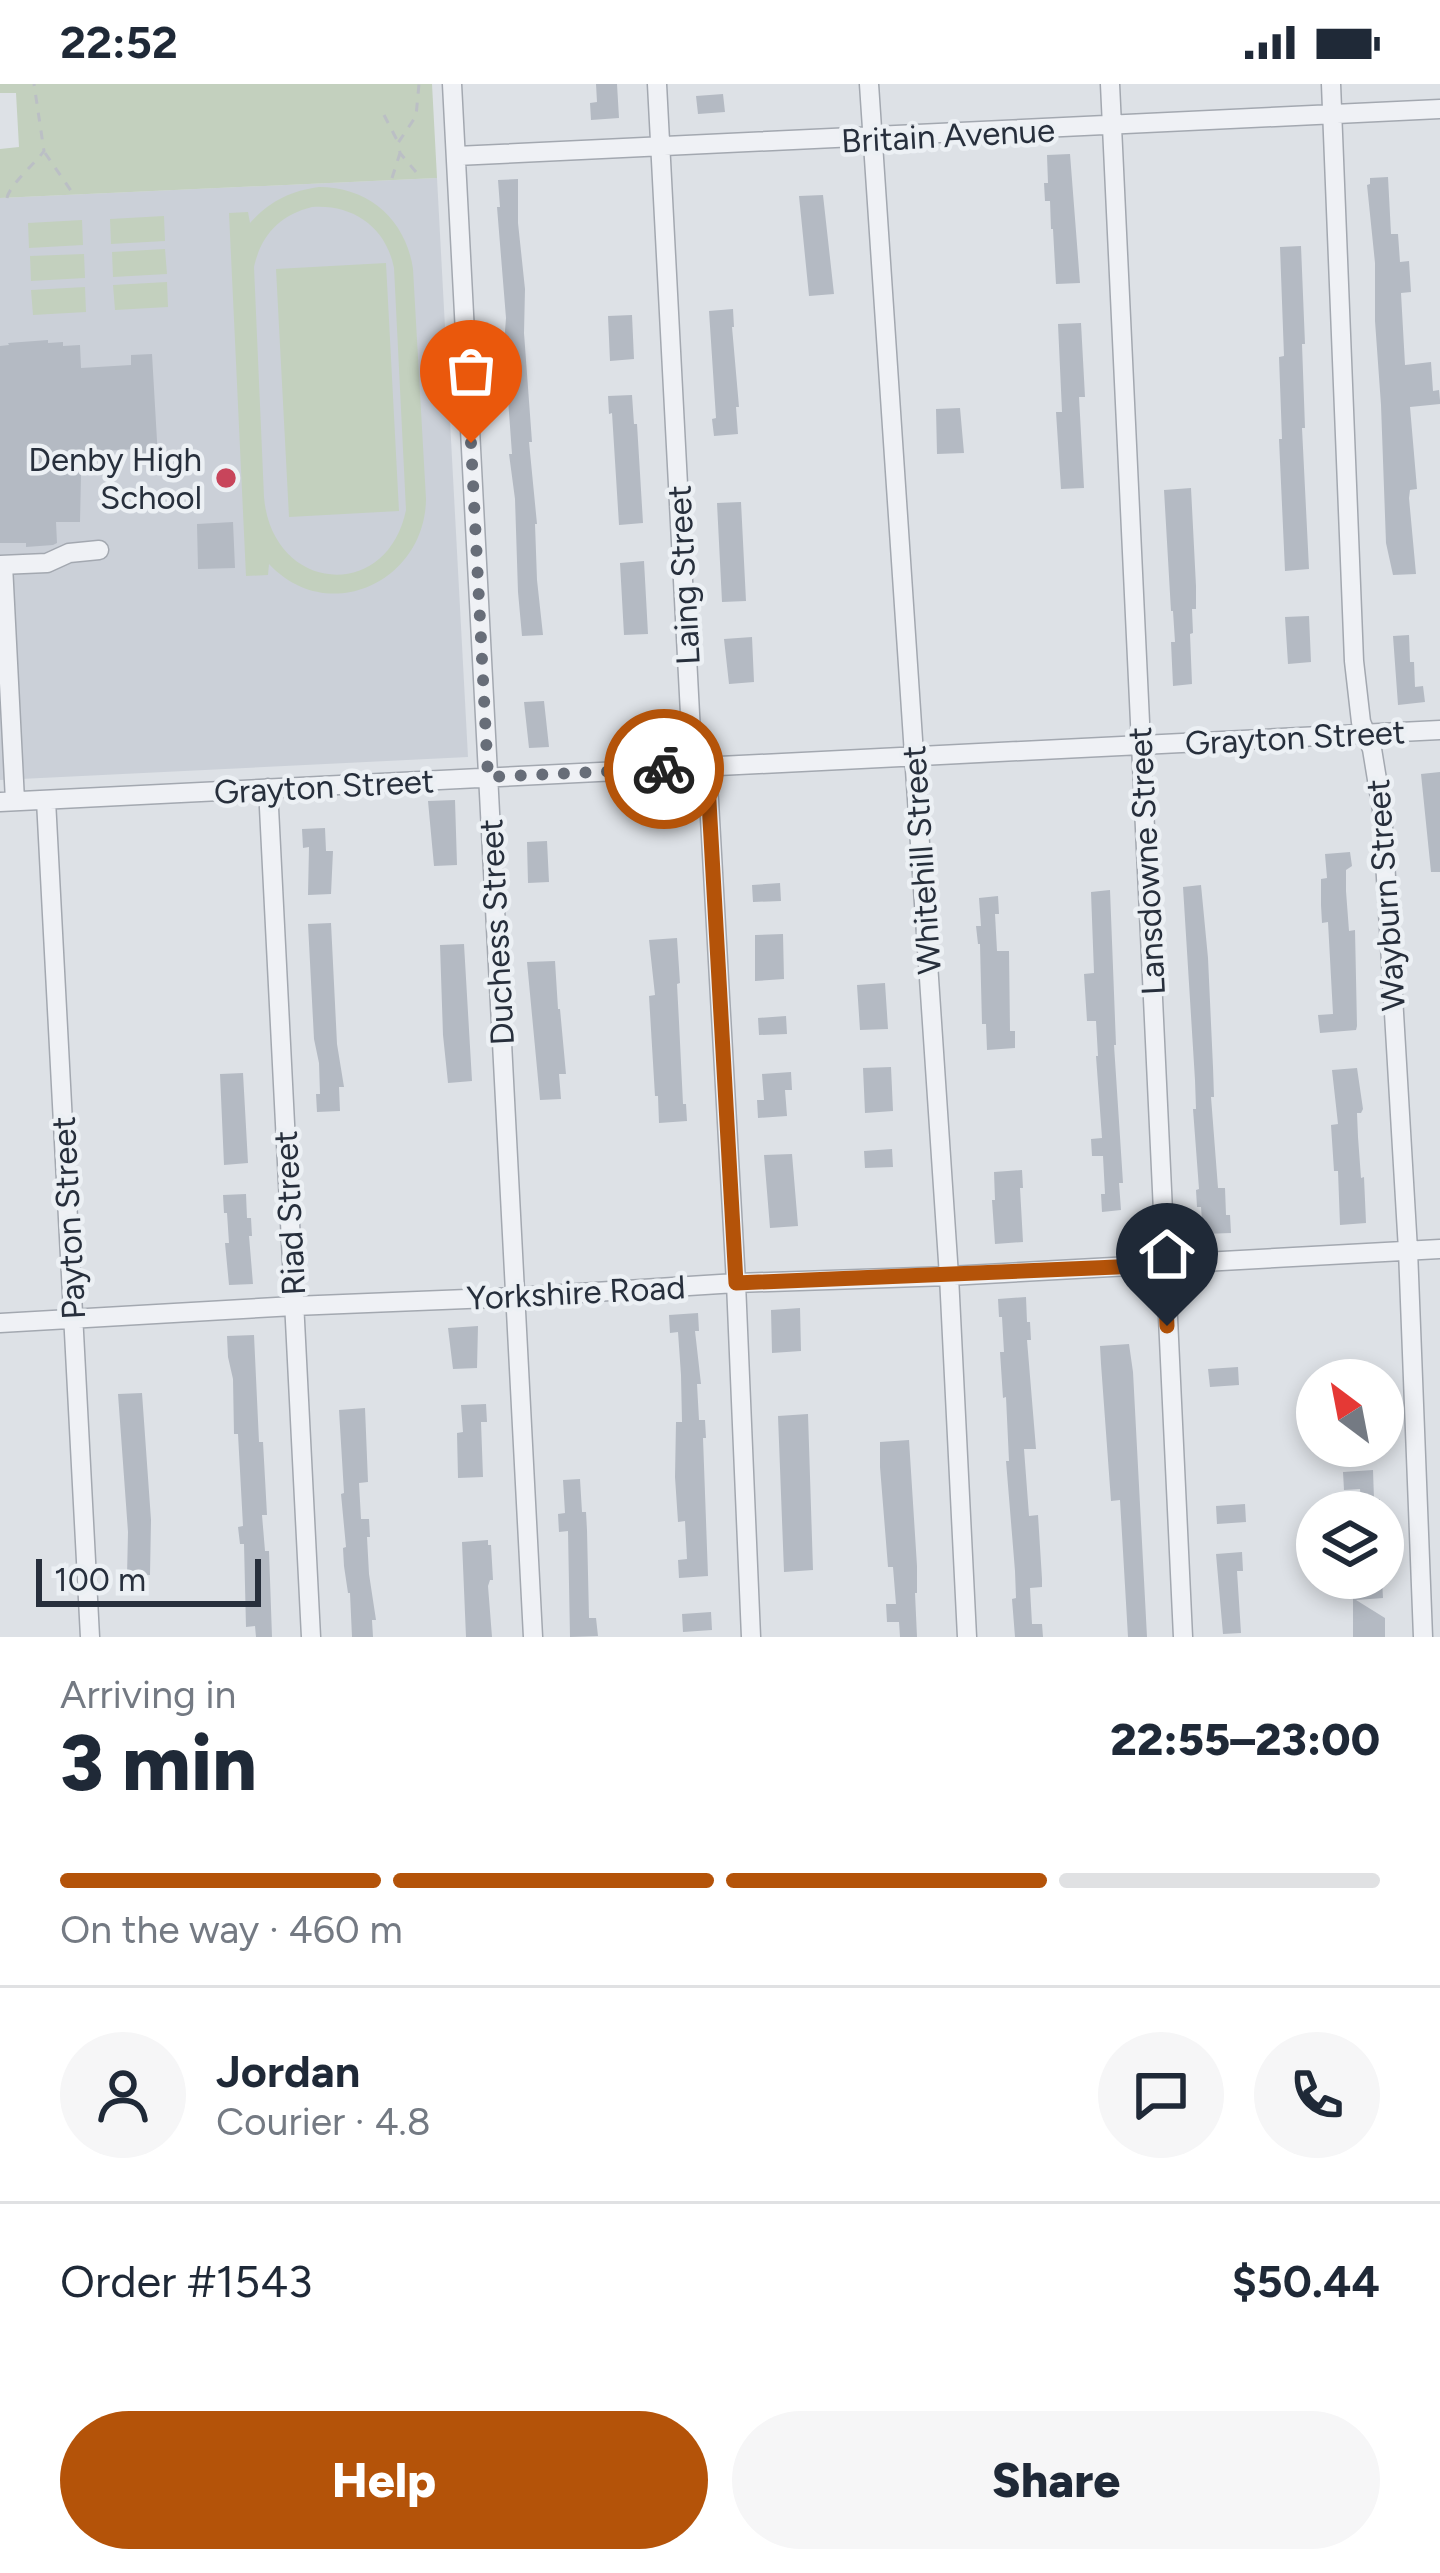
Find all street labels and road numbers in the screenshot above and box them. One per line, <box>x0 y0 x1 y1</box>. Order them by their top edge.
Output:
street label: Britain Avenue <box>840 110 1056 161</box>
street label: Laing Street <box>659 484 708 666</box>
street label: Grayton Street <box>1184 712 1406 763</box>
street label: Lansdowne Street <box>1120 726 1173 996</box>
street label: Whitehill Street <box>894 744 949 976</box>
street label: Grayton Street <box>213 761 435 812</box>
street label: Wayburn Street <box>1358 778 1413 1012</box>
street label: Duchess Street <box>471 818 522 1046</box>
street label: Payton Street <box>44 1115 93 1320</box>
street label: Riad Street <box>266 1130 313 1296</box>
street label: Yorkshire Road <box>466 1267 686 1318</box>

